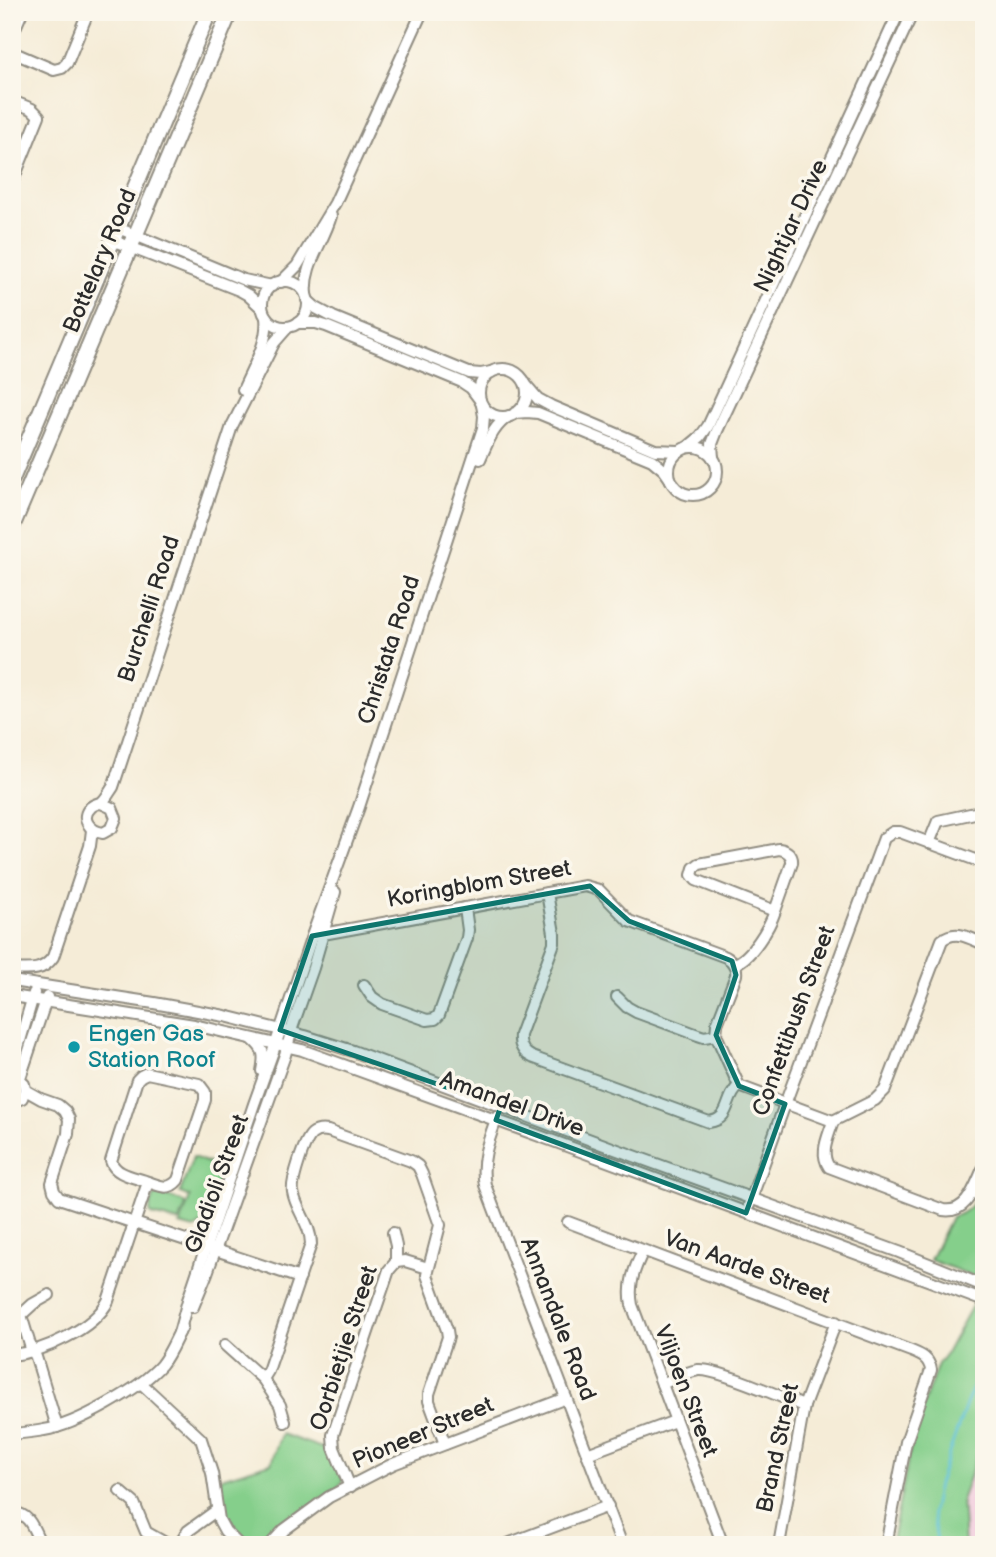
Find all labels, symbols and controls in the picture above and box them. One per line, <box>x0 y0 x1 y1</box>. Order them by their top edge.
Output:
street label: Nightjar Drive <box>748 155 834 297</box>
street label: Bottelary Road <box>57 185 143 337</box>
street label: Burchelli Road <box>112 532 186 686</box>
street label: Christata Road <box>352 572 426 728</box>
street label: Koringblom Street <box>385 854 573 914</box>
street label: Confettibush Street <box>747 922 841 1120</box>
place label: Engen Gas Station Roof <box>88 1020 216 1074</box>
marker: Engen Gas Station Roof <box>66 1039 82 1055</box>
street label: Amandel Drive <box>436 1065 588 1143</box>
street label: Gladioli Street <box>179 1110 255 1258</box>
street label: Van Aarde Street <box>660 1224 834 1310</box>
street label: Annandale Road <box>514 1233 602 1405</box>
street label: Oorbietjie Street <box>304 1262 384 1434</box>
street label: Viljoen Street <box>648 1321 724 1461</box>
street label: Brand Street <box>751 1381 805 1515</box>
street label: Pioneer Street <box>348 1391 498 1475</box>

